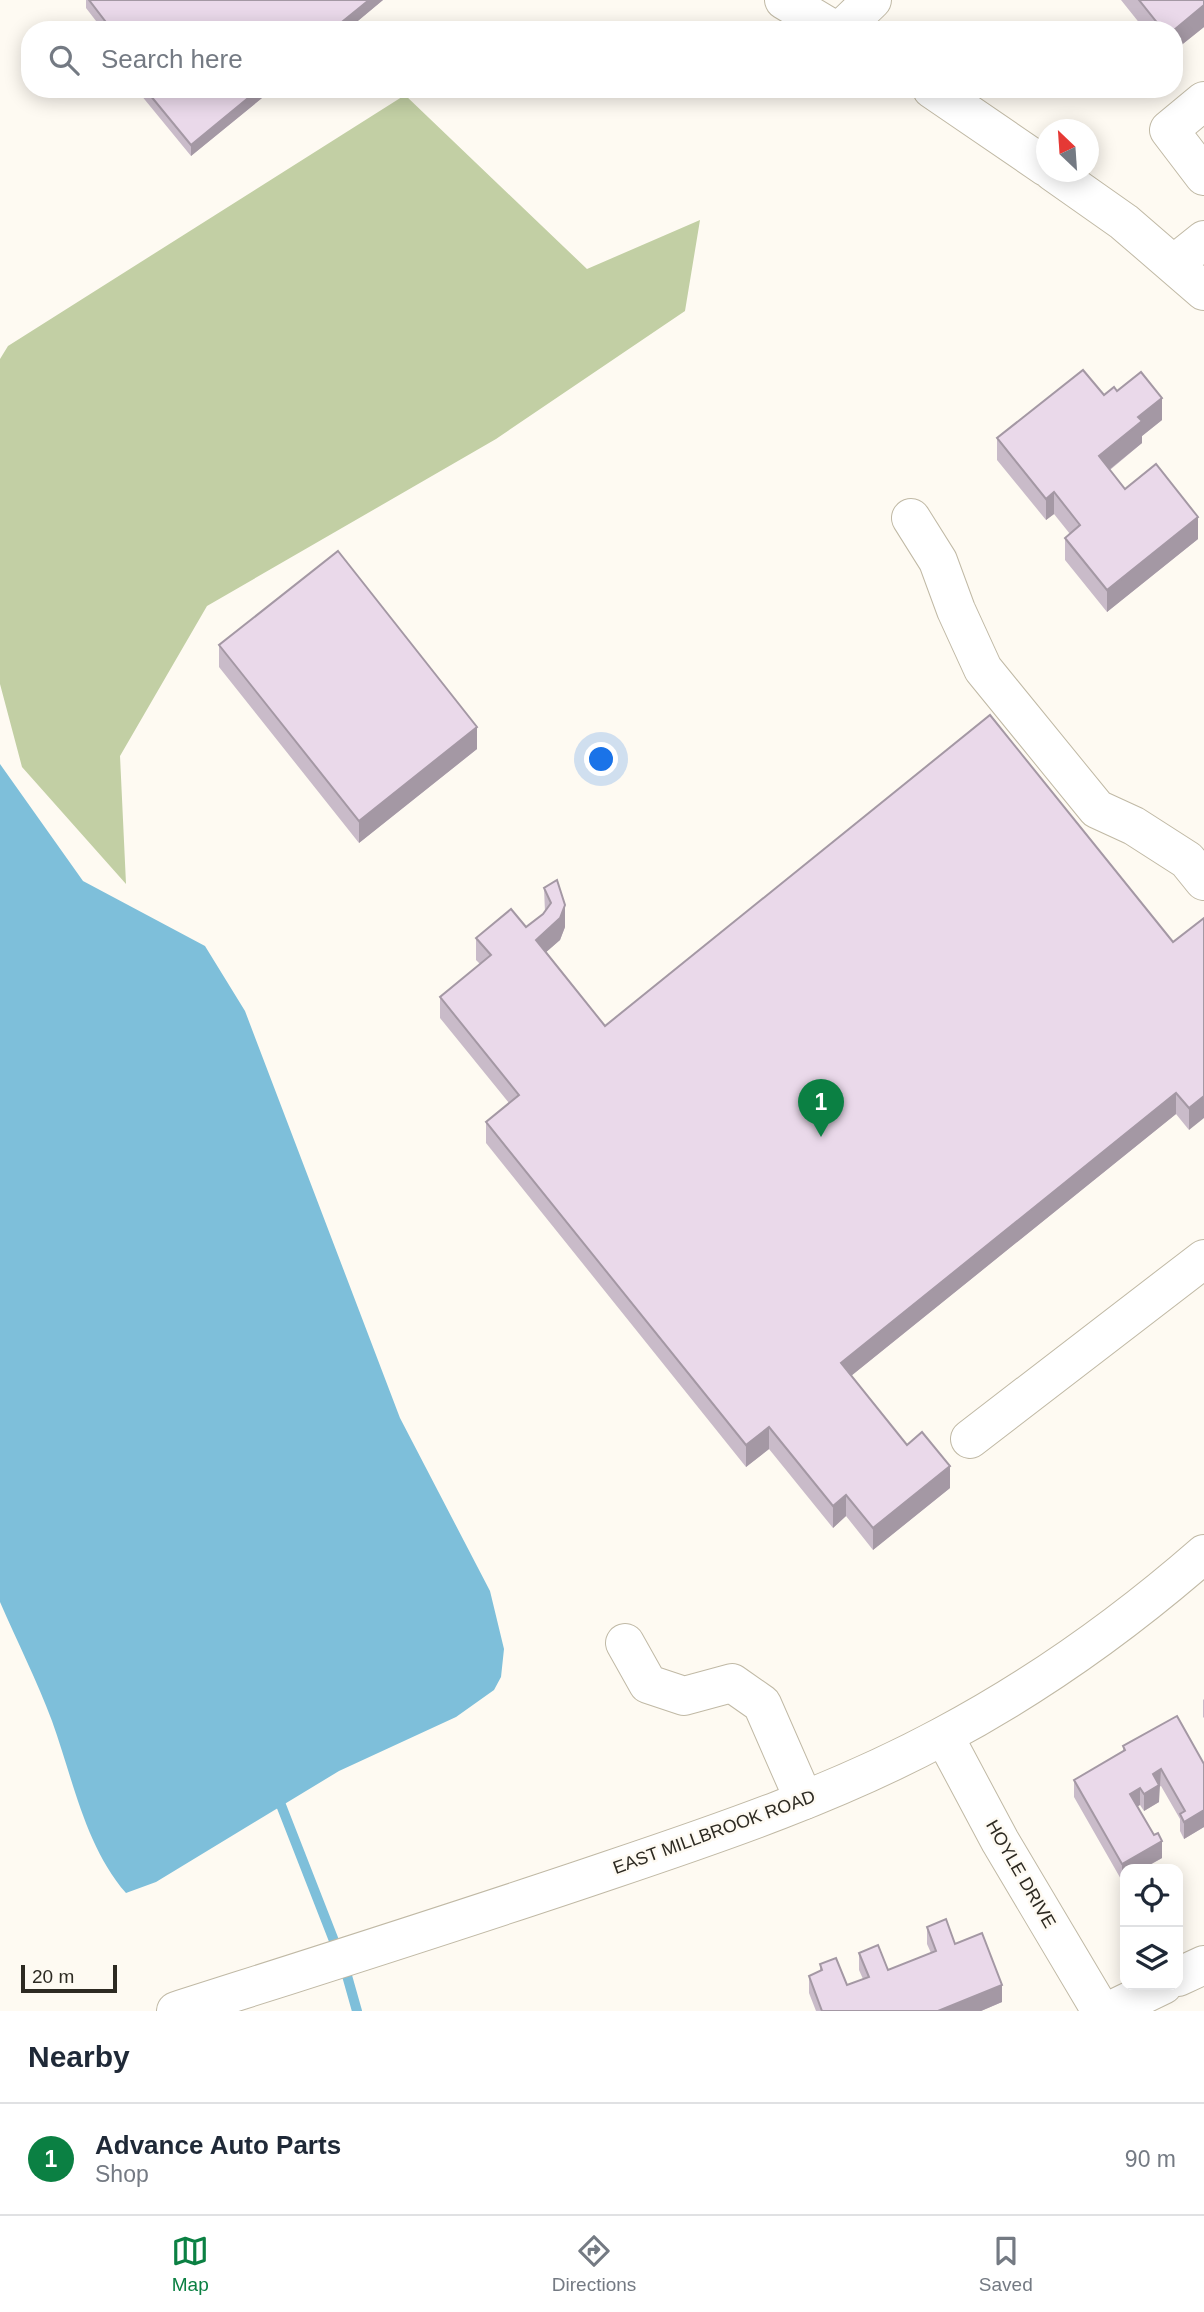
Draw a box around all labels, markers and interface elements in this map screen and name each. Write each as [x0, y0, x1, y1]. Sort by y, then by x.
search box [21, 21, 1183, 98]
icon: search [45, 41, 83, 79]
text: Search here [101, 44, 243, 74]
north arrow [1036, 119, 1099, 182]
your location [584, 742, 618, 776]
pin: 1 [798, 1079, 844, 1137]
street label: EAST MILLBROOK ROAD [610, 1786, 818, 1878]
street label: HOYLE DRIVE [982, 1817, 1060, 1931]
map controls [1120, 1864, 1183, 1990]
button: locate [1120, 1864, 1183, 1927]
button: layers [1120, 1927, 1183, 1990]
scale bar [21, 1962, 117, 1994]
text: 20 m [32, 1966, 74, 1987]
text: Nearby [28, 2040, 130, 2073]
text: Advance Auto Parts [95, 2130, 341, 2160]
text: 1 [45, 2146, 57, 2172]
text: 90 m [1125, 2146, 1176, 2172]
text: Shop [95, 2161, 149, 2187]
tab: Map [171, 2232, 209, 2296]
tab: Directions [552, 2232, 636, 2296]
tab: Saved [979, 2232, 1033, 2296]

